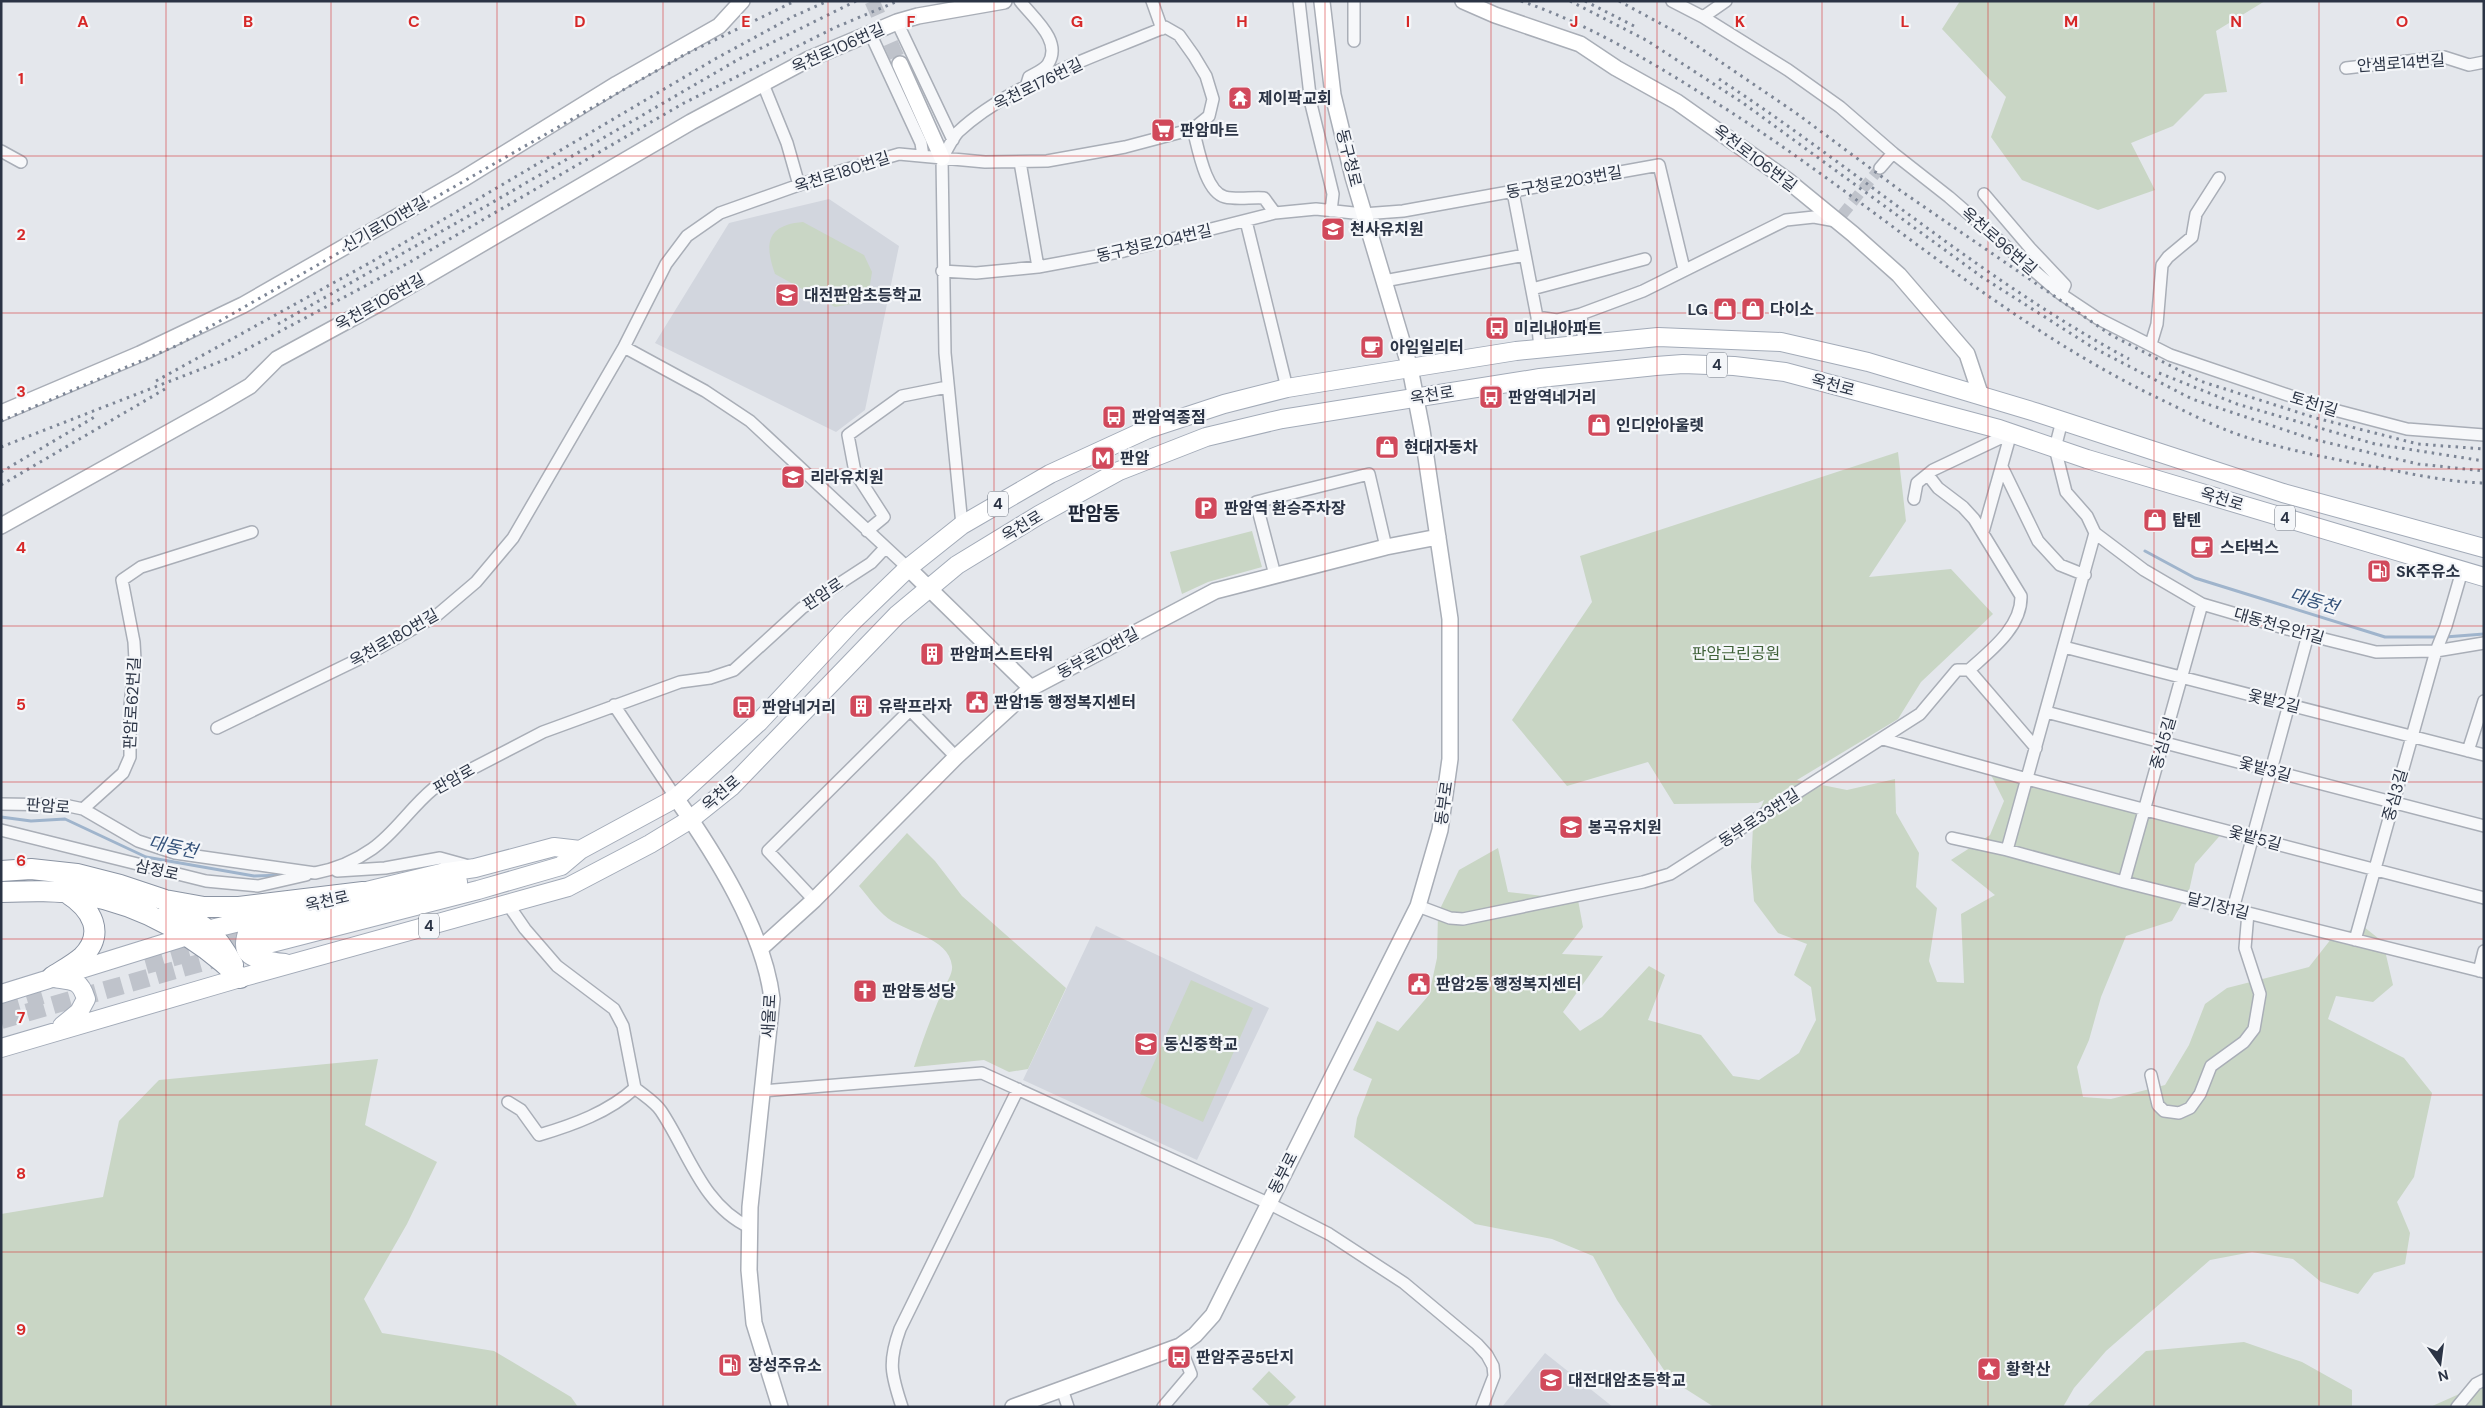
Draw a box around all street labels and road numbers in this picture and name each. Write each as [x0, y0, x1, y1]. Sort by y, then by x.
street label: 옥천로106번길 [788, 18, 888, 78]
street label: 안샘로14번길 [2356, 49, 2446, 77]
street label: 옥천로176번길 [990, 53, 1086, 115]
street label: 옥천로106번길 [1709, 120, 1801, 196]
street label: 동구청로 [1332, 127, 1366, 189]
street label: 옥천로180번길 [792, 147, 892, 197]
street label: 동구청로203번길 [1504, 161, 1624, 203]
street label: 신기로101번길 [339, 191, 431, 257]
street label: 옥천로96번길 [1957, 202, 2041, 280]
street label: 동구청로204번길 [1094, 219, 1214, 267]
street label: 옥천로106번길 [331, 269, 429, 335]
road number: 4 [1707, 352, 1727, 378]
street label: 옥천로 [1809, 369, 1857, 401]
street label: 옥천로 [1409, 381, 1456, 409]
street label: 토천1길 [2287, 387, 2341, 421]
street label: 옥천로 [2198, 483, 2246, 516]
road number: 4 [988, 492, 1008, 516]
street label: 옥천로 [998, 505, 1047, 546]
road number: 4 [2275, 506, 2295, 530]
street label: 판암로 [799, 573, 847, 615]
street label: 대동천우안1길 [2231, 603, 2327, 649]
street label: 옥천로180번길 [346, 604, 442, 672]
street label: 동부로10번길 [1054, 623, 1142, 683]
street label: 판암로62번길 [119, 656, 145, 750]
street label: 옻밭2길 [2246, 684, 2302, 718]
street label: 중심5길 [2145, 714, 2181, 772]
street label: 옻밭3길 [2236, 752, 2294, 786]
street label: 판암로 [430, 759, 479, 799]
street label: 중심3길 [2378, 766, 2412, 824]
street label: 옥천로 [697, 770, 745, 815]
street label: 동부로 [1431, 779, 1458, 826]
street label: 동부로33번길 [1714, 784, 1804, 852]
street label: 판암로 [25, 794, 71, 818]
street label: 옻밭5길 [2226, 821, 2284, 855]
street label: 삼정로 [133, 855, 181, 885]
street label: 옥천로 [303, 886, 351, 916]
street label: 달기장1길 [2184, 888, 2252, 924]
road number: 4 [419, 914, 439, 938]
street label: 새울로 [757, 993, 781, 1039]
street label: 동부로 [1264, 1148, 1303, 1197]

